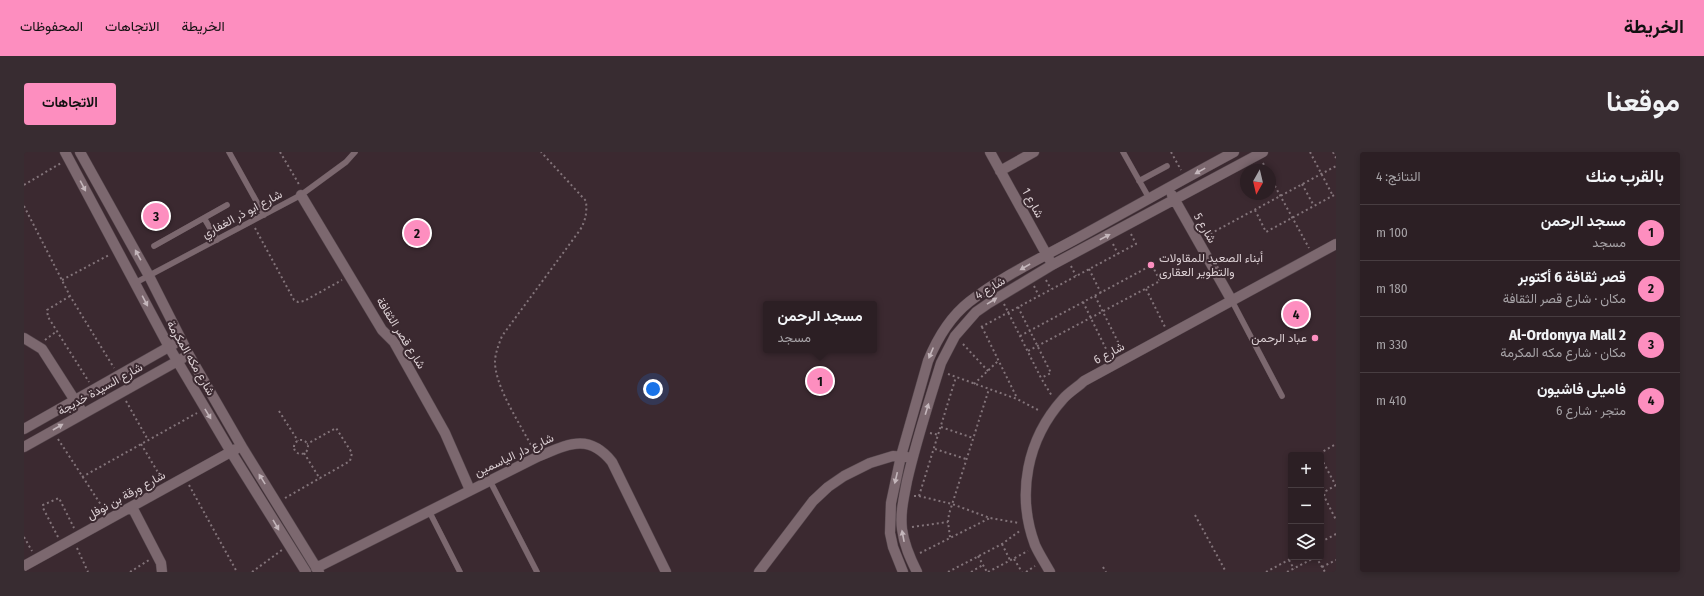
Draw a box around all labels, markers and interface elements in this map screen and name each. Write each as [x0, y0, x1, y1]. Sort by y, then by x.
text: الخريطة [1624, 15, 1684, 38]
text: المحفوظات [20, 18, 83, 35]
text: الاتجاهات [105, 18, 159, 35]
text: الخريطة [181, 18, 225, 35]
button: الاتجاهات [24, 83, 116, 125]
text: موقعنا [1606, 85, 1680, 118]
north arrow [1240, 164, 1276, 200]
text: بالقرب منك [1586, 166, 1664, 187]
one-way arrow [1194, 167, 1205, 174]
text: النتائج: 4 [1376, 169, 1421, 184]
one-way arrow [80, 181, 86, 192]
street label: شارع 1 [1017, 186, 1047, 221]
street label: شارع ابو ذر الغفاري [199, 187, 286, 244]
pin: 3 [143, 201, 169, 231]
street label: شارع 5 [1189, 210, 1219, 247]
text: مسجد الرحمن [1541, 212, 1626, 230]
pin: 2 [404, 218, 430, 248]
text: 100 m [1376, 225, 1408, 240]
text: 1 [1648, 225, 1654, 240]
one-way arrow [1099, 234, 1111, 240]
text: مسجد [1592, 235, 1626, 250]
one-way arrow [134, 250, 141, 261]
place label: أبناء الصعيد للمقاولات والتطوير العقارى [1159, 251, 1263, 280]
marker: أبناء الصعيد للمقاولات والتطوير العقارى [1146, 260, 1156, 270]
one-way arrow [1019, 264, 1031, 271]
text: قصر ثقافة 6 أكتوبر [1518, 268, 1626, 286]
street label: شارع 4 [972, 273, 1009, 304]
text: 180 m [1376, 281, 1407, 296]
text: 2 [1648, 281, 1654, 296]
text: مكان · شارع قصر الثقافة [1503, 291, 1626, 306]
one-way arrow [141, 295, 148, 307]
street label: شارع قصر الثقافة [372, 295, 429, 372]
one-way arrow [987, 297, 997, 305]
pin: 4 [1283, 299, 1309, 329]
popup [763, 301, 877, 353]
text: مسجد الرحمن [777, 307, 863, 325]
street label: شارع مكه المكرمة [162, 318, 218, 399]
text: Al-Ordonyya Mall 2 [1509, 326, 1626, 344]
text: مسجد [777, 330, 811, 345]
place label: عباد الرحمن [1251, 331, 1307, 346]
marker: عباد الرحمن [1310, 333, 1320, 343]
text: 330 m [1376, 337, 1408, 352]
text: 3 [1648, 337, 1654, 352]
street label: شارع 6 [1091, 339, 1128, 369]
text: مكان · شارع مكه المكرمة [1500, 345, 1626, 360]
one-way arrow [928, 348, 934, 359]
street label: شارع السيدة خديجة [55, 360, 146, 420]
pin: 1 [807, 366, 833, 396]
your location [643, 379, 663, 399]
text: فاميلى فاشيون [1537, 380, 1626, 398]
text: 410 m [1376, 393, 1407, 408]
text: 4 [1648, 393, 1654, 408]
one-way arrow [924, 403, 930, 415]
text: متجر · شارع 6 [1556, 403, 1626, 418]
one-way arrow [205, 408, 212, 420]
one-way arrow [52, 424, 64, 431]
street label: شارع دار الياسمين [472, 431, 557, 481]
map controls [1288, 452, 1324, 560]
button: + [1288, 452, 1324, 488]
street label: شارع ورقة بن نوفل [84, 468, 169, 524]
one-way arrow [892, 472, 898, 485]
one-way arrow [258, 473, 265, 485]
button: − [1288, 488, 1324, 524]
one-way arrow [272, 519, 279, 531]
button: layers [1288, 524, 1324, 560]
one-way arrow [900, 530, 906, 542]

